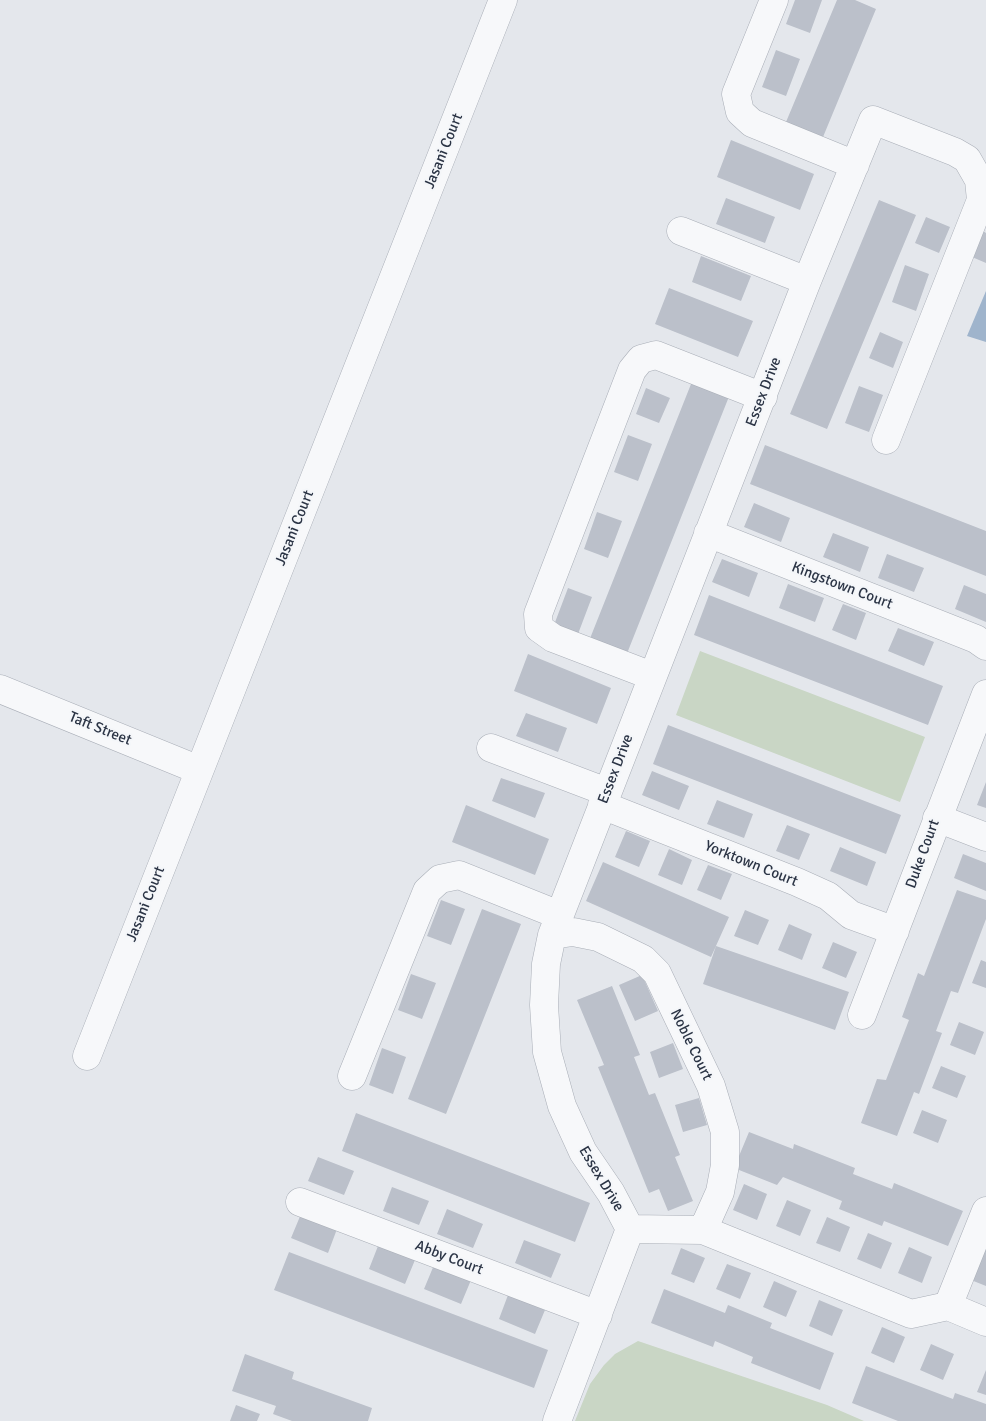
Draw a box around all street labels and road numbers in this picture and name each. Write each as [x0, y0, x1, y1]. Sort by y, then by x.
street label: Jasani Court [421, 111, 467, 191]
street label: Essex Drive [743, 355, 785, 429]
street label: Jasani Court [272, 488, 318, 568]
street label: Kingstown Court [789, 558, 895, 614]
street label: Taft Street [66, 708, 134, 750]
street label: Essex Drive [595, 732, 637, 806]
street label: Duke Court [902, 817, 944, 891]
street label: Yorktown Court [702, 837, 800, 891]
street label: Jasani Court [123, 864, 169, 944]
street label: Noble Court [666, 1006, 716, 1084]
street label: Essex Drive [575, 1143, 627, 1215]
street label: Abby Court [412, 1237, 486, 1279]

